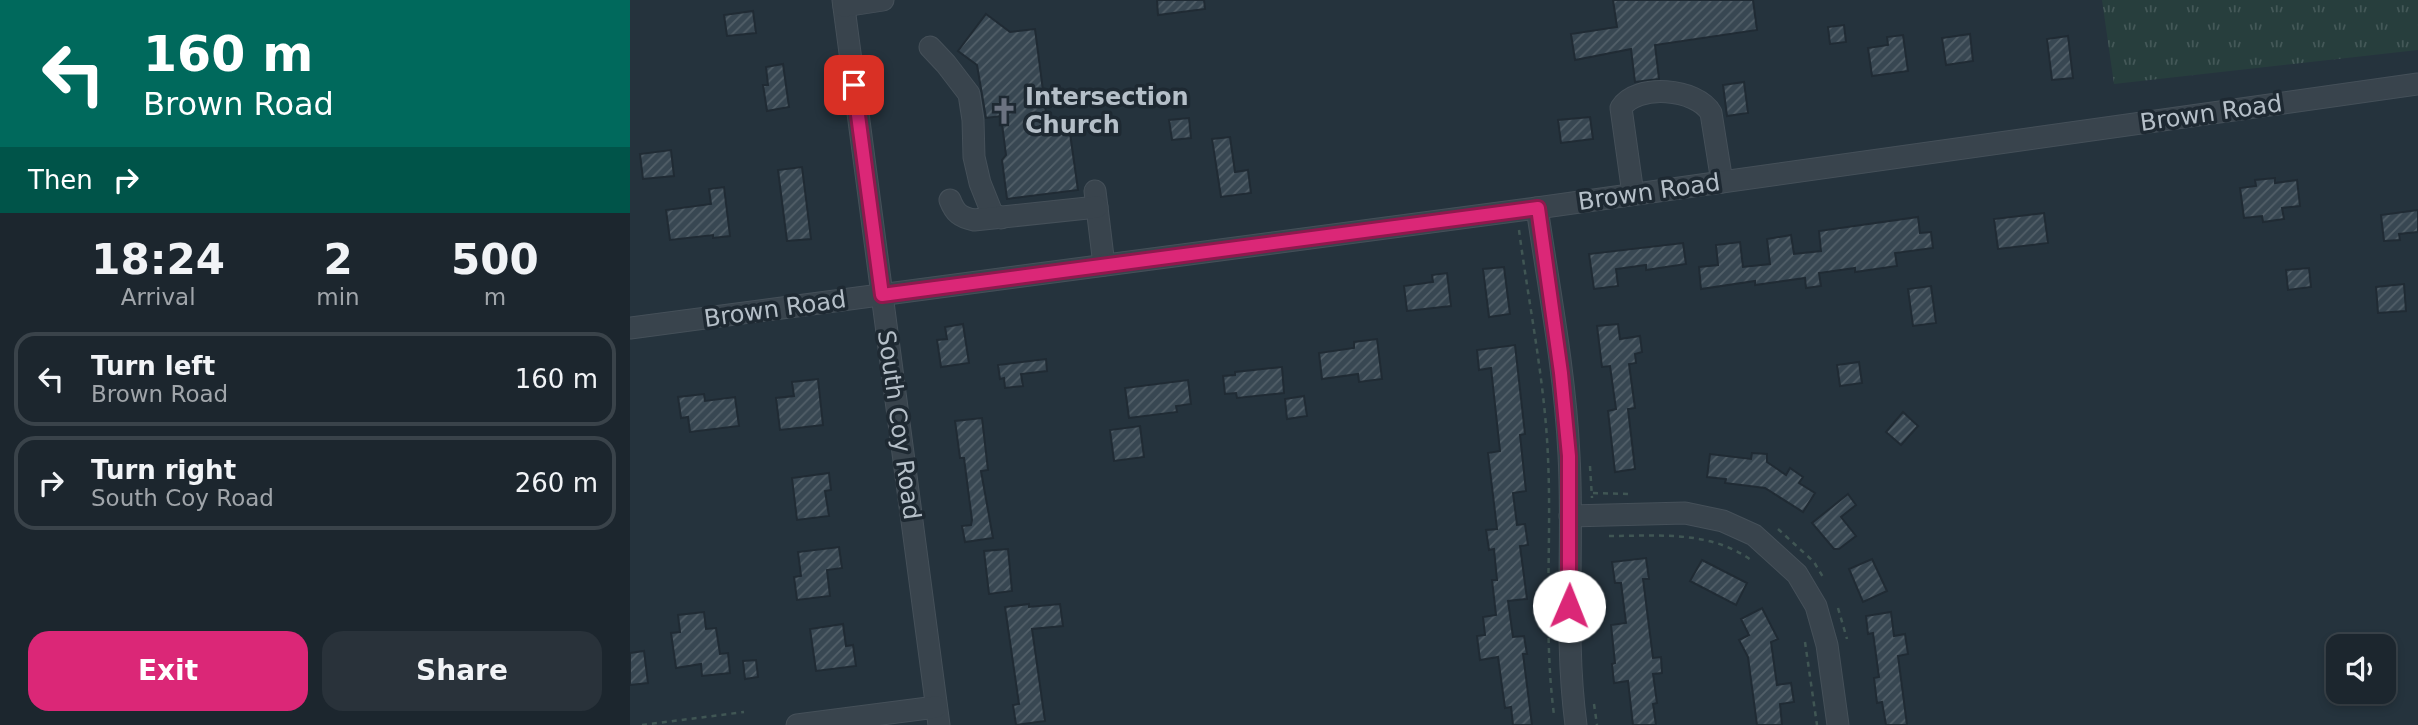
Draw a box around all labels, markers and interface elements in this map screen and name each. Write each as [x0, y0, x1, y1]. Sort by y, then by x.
text: 160 m [143, 26, 313, 83]
icon: left [28, 28, 119, 119]
pin [824, 55, 884, 115]
icon: arrive [835, 66, 873, 104]
place label: Intersection Church [1025, 83, 1189, 139]
text: Brown Road [143, 85, 334, 123]
street label: Brown Road [2138, 89, 2284, 137]
church icon: Intersection Church [989, 96, 1019, 126]
icon: right [107, 161, 145, 199]
text: Then [28, 165, 93, 195]
street label: Brown Road [1576, 168, 1722, 216]
text: 18:24 [91, 235, 225, 284]
text: 2 [323, 235, 353, 284]
text: 500 [451, 235, 539, 284]
text: Arrival [121, 284, 196, 310]
text: min [316, 284, 360, 310]
text: m [484, 284, 506, 310]
street label: Brown Road [702, 285, 848, 333]
street label: South Coy Road [872, 329, 926, 521]
text: Turn left [91, 351, 215, 381]
icon: left [32, 360, 70, 398]
text: 160 m [515, 364, 598, 394]
text: Brown Road [91, 381, 228, 407]
text: Turn right [91, 455, 236, 485]
icon: right [32, 464, 70, 502]
text: 260 m [515, 468, 598, 498]
text: South Coy Road [91, 485, 274, 511]
position arrow [1532, 569, 1606, 643]
button: Exit [28, 631, 308, 711]
button: Share [322, 631, 602, 711]
map controls [2326, 634, 2396, 704]
button: sound [2326, 634, 2396, 704]

